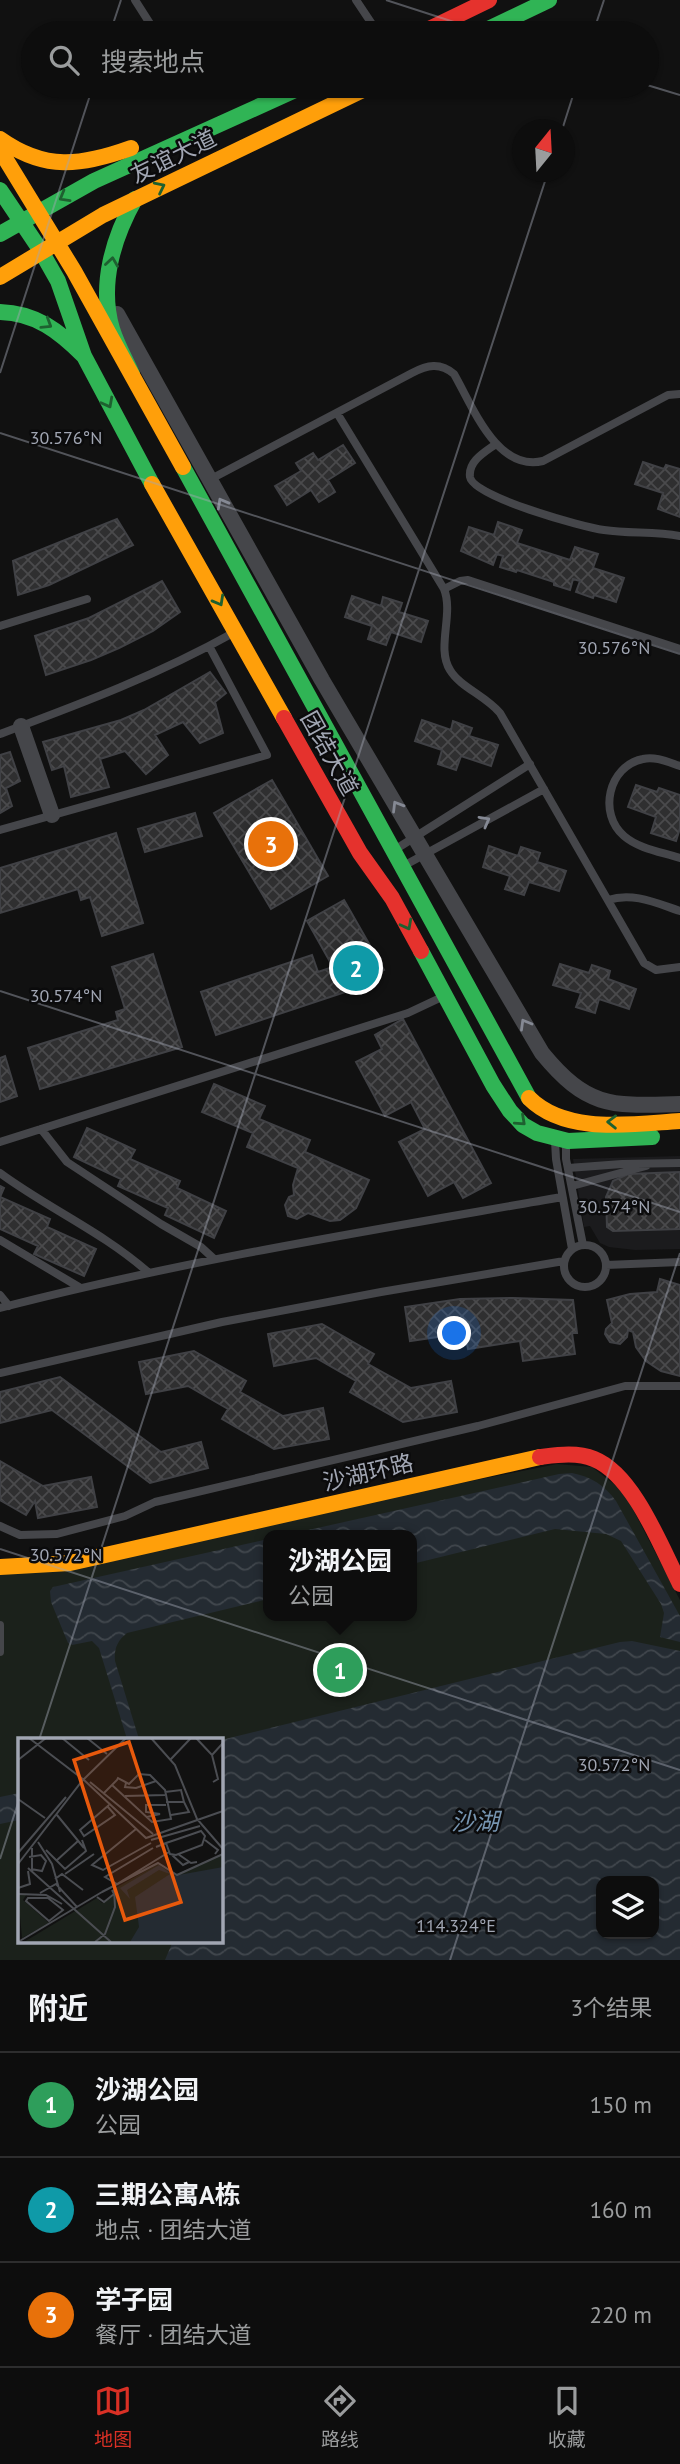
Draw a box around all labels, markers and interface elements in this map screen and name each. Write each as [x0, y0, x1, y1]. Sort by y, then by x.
search box [21, 21, 659, 98]
icon: search [45, 41, 83, 79]
text: 搜索地点 [101, 45, 205, 78]
north arrow [512, 119, 575, 182]
street label: 友谊大道 [125, 123, 221, 189]
one-way arrow [153, 182, 165, 196]
one-way arrow [59, 189, 72, 202]
one-way arrow [104, 256, 119, 268]
one-way arrow [39, 316, 52, 329]
one-way arrow [100, 395, 114, 408]
text: 30.576°N [30, 426, 102, 449]
one-way arrow [217, 498, 230, 511]
one-way arrow [211, 594, 224, 607]
text: 30.576°N [578, 636, 650, 659]
street label: 团结大道 [295, 706, 365, 800]
one-way arrow [392, 801, 405, 814]
one-way arrow [478, 816, 491, 829]
pin: 3 [248, 818, 294, 870]
one-way arrow [399, 918, 412, 930]
pin: 2 [333, 942, 379, 994]
text: 30.574°N [30, 984, 102, 1007]
one-way arrow [520, 1018, 533, 1031]
one-way arrow [513, 1113, 526, 1125]
one-way arrow [606, 1114, 617, 1130]
text: 30.574°N [578, 1195, 650, 1218]
your location [437, 1316, 471, 1350]
street label: 沙湖环路 [320, 1448, 416, 1496]
popup [263, 1530, 417, 1621]
text: 30.572°N [30, 1543, 102, 1566]
text: 沙湖公园 [288, 1544, 392, 1577]
text: 公园 [288, 1581, 334, 1610]
pin: 1 [317, 1644, 363, 1696]
inset map [18, 1738, 222, 1942]
text: 30.572°N [578, 1753, 650, 1776]
water label: 沙湖 [451, 1806, 503, 1837]
map controls [596, 1876, 659, 1939]
button: layers [596, 1876, 659, 1939]
text: 114.324°E [416, 1914, 496, 1937]
text: 附近 [28, 1988, 88, 2027]
text: 3个结果 [570, 1993, 652, 2022]
text: 沙湖公园 [95, 2073, 199, 2106]
text: 1 [44, 2090, 58, 2119]
text: 150 m [590, 2090, 652, 2119]
text: 公园 [95, 2110, 141, 2139]
text: 三期公寓A栋 [95, 2178, 241, 2211]
text: 2 [44, 2195, 58, 2224]
text: 160 m [590, 2195, 652, 2224]
text: 地点 · 团结大道 [95, 2215, 251, 2244]
text: 学子园 [95, 2283, 173, 2316]
text: 3 [44, 2300, 58, 2329]
text: 220 m [590, 2300, 652, 2329]
text: 餐厅 · 团结大道 [95, 2320, 251, 2349]
tab: 地图 [94, 2382, 132, 2451]
tab: 路线 [321, 2382, 359, 2451]
tab: 收藏 [548, 2382, 586, 2451]

